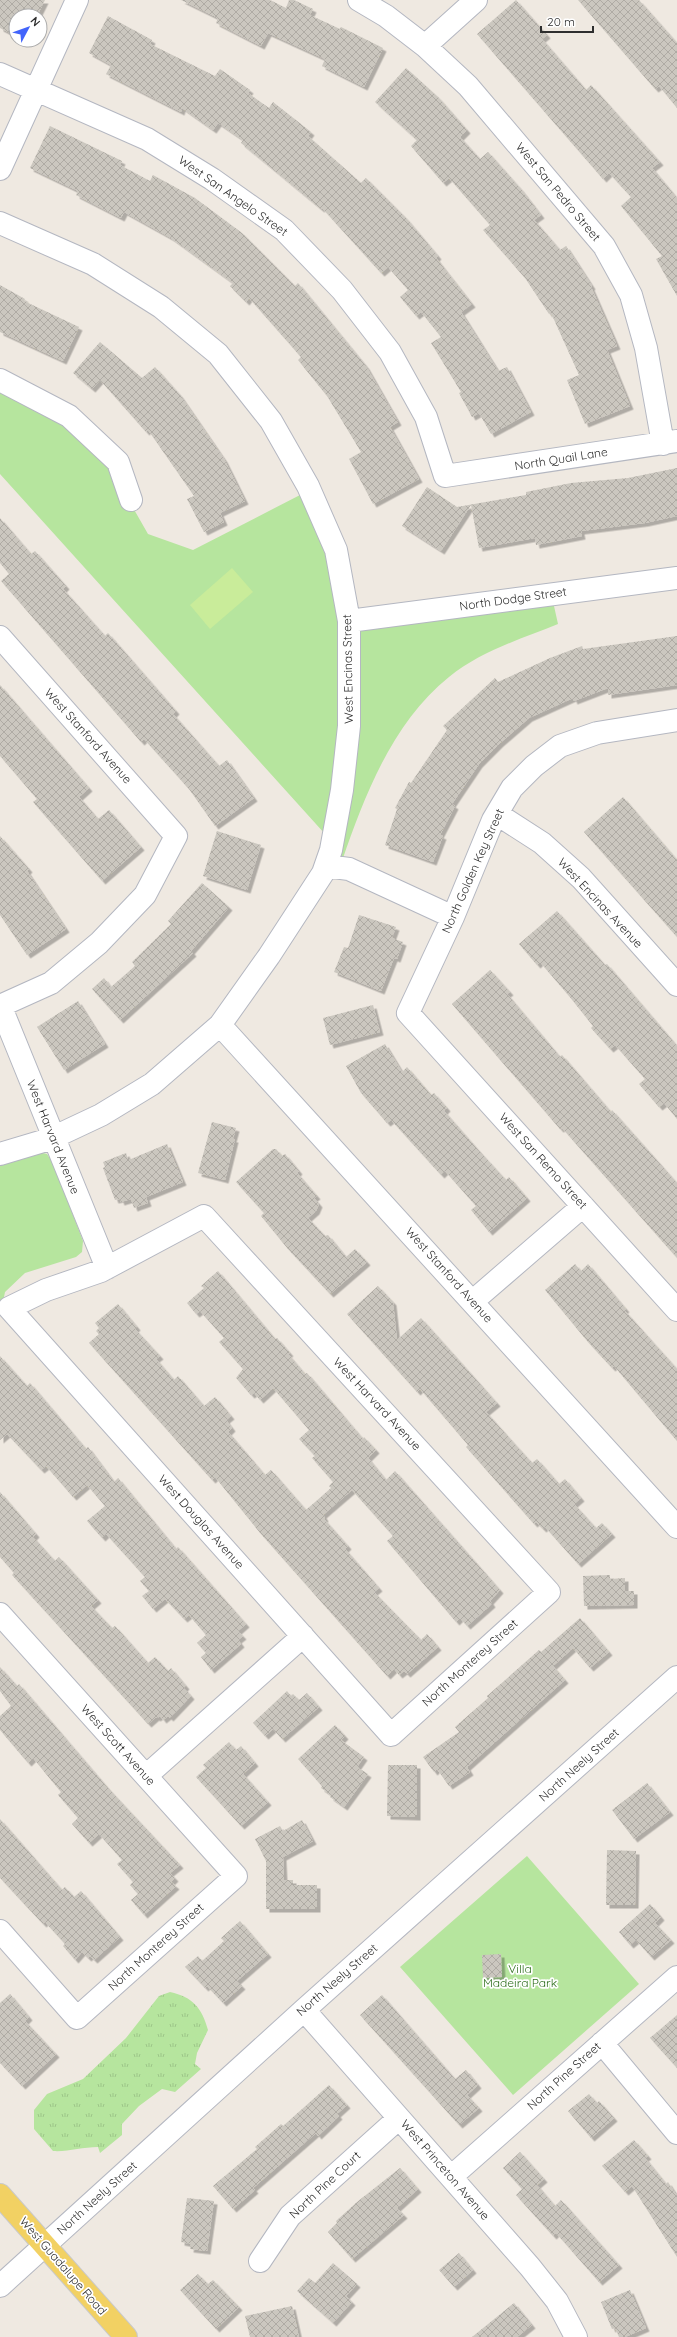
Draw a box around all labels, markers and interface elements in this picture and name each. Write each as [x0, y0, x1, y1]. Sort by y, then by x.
north arrow [8, 8, 48, 48]
scale bar [541, 8, 593, 34]
text: N [28, 14, 43, 29]
text: 20 m [547, 14, 575, 29]
street label: West San Pedro Street [513, 139, 604, 244]
street label: West San Angelo Street [176, 152, 291, 239]
street label: North Quail Lane [513, 444, 609, 473]
street label: North Dodge Street [458, 584, 568, 613]
street label: West Encinas Street [339, 614, 356, 724]
street label: West Stanford Avenue [42, 685, 135, 787]
street label: North Golden Key Street [438, 806, 507, 935]
street label: West Encinas Avenue [555, 854, 646, 951]
street label: West Harvard Avenue [24, 1078, 83, 1196]
street label: West San Remo Street [496, 1109, 591, 1212]
street label: West Stanford Avenue [403, 1224, 496, 1326]
street label: West Harvard Avenue [330, 1354, 425, 1453]
street label: West Douglas Avenue [155, 1472, 248, 1572]
street label: North Monterey Street [419, 1616, 521, 1710]
street label: West Scott Avenue [78, 1701, 159, 1788]
street label: North Neely Street [536, 1725, 622, 1805]
street label: North Monterey Street [105, 1900, 207, 1994]
street label: North Neely Street [293, 1940, 380, 2019]
park label: Villa Madeira Park [483, 1961, 557, 1990]
street label: North Pine Street [524, 2039, 604, 2113]
street label: West Princeton Avenue [398, 2116, 493, 2223]
street label: North Pine Court [286, 2148, 363, 2222]
street label: North Neely Street [54, 2158, 140, 2238]
street label: West Guadalupe Road [17, 2214, 110, 2318]

